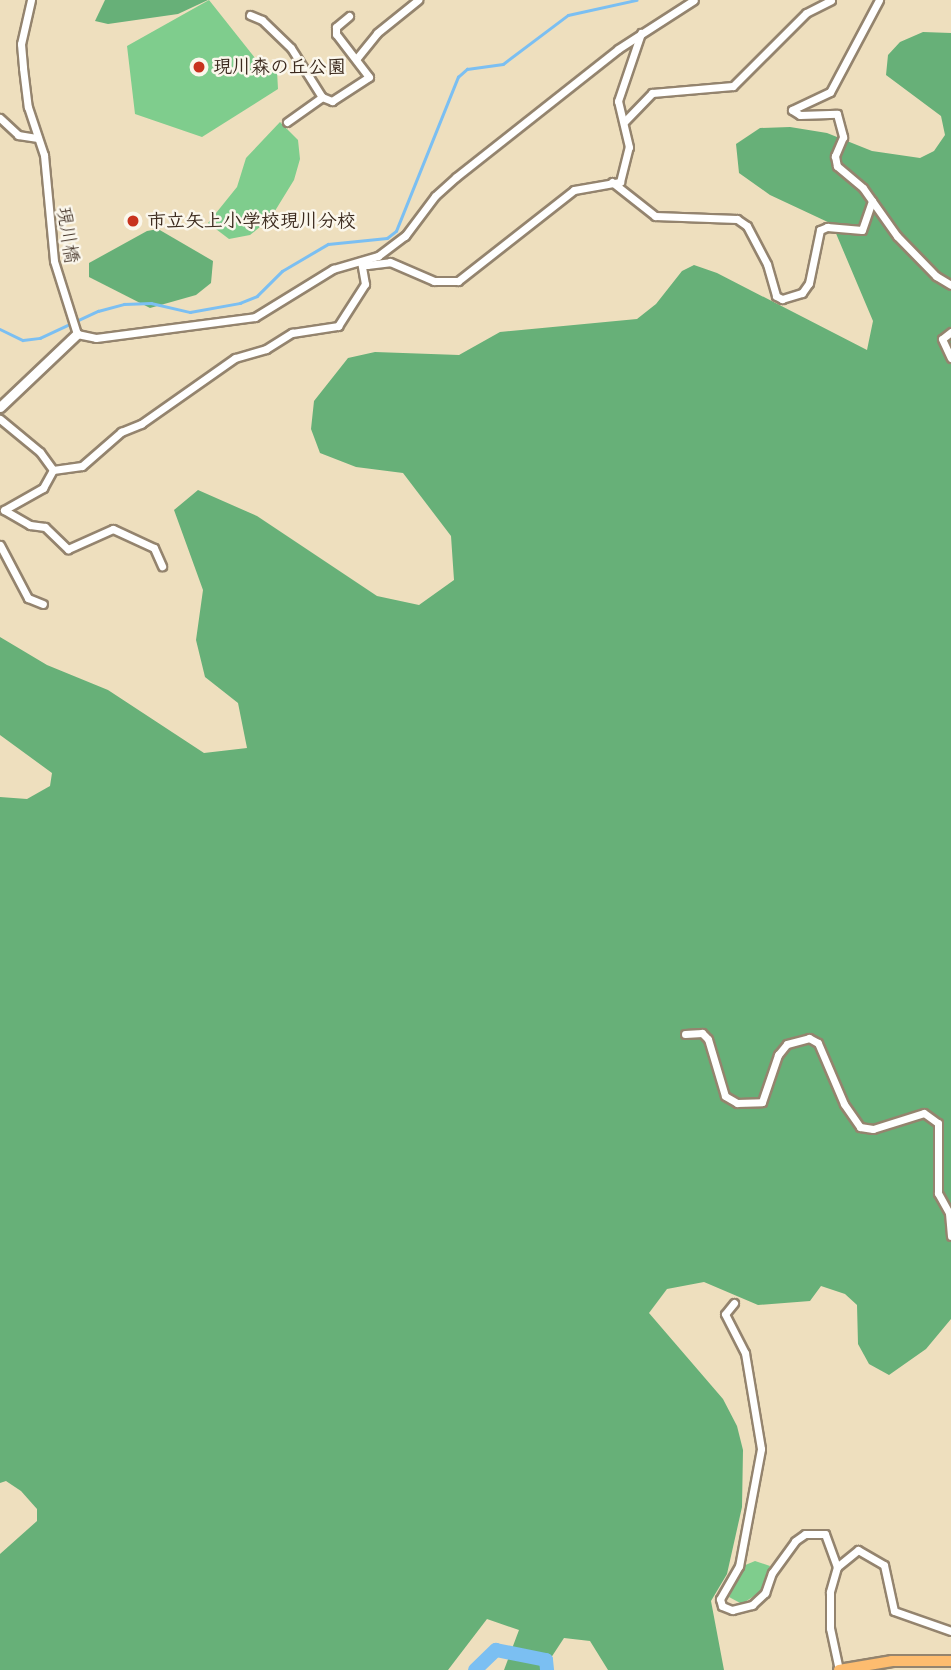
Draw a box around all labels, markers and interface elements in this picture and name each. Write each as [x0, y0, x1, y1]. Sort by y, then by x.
place label: 現川森の丘公園 [213, 56, 346, 78]
marker: 現川森の丘公園 [191, 59, 207, 75]
street label: 現川橋 [52, 205, 84, 265]
place label: 市立矢上小学校現川分校 [147, 210, 356, 232]
marker: 市立矢上小学校現川分校 [125, 213, 141, 229]

